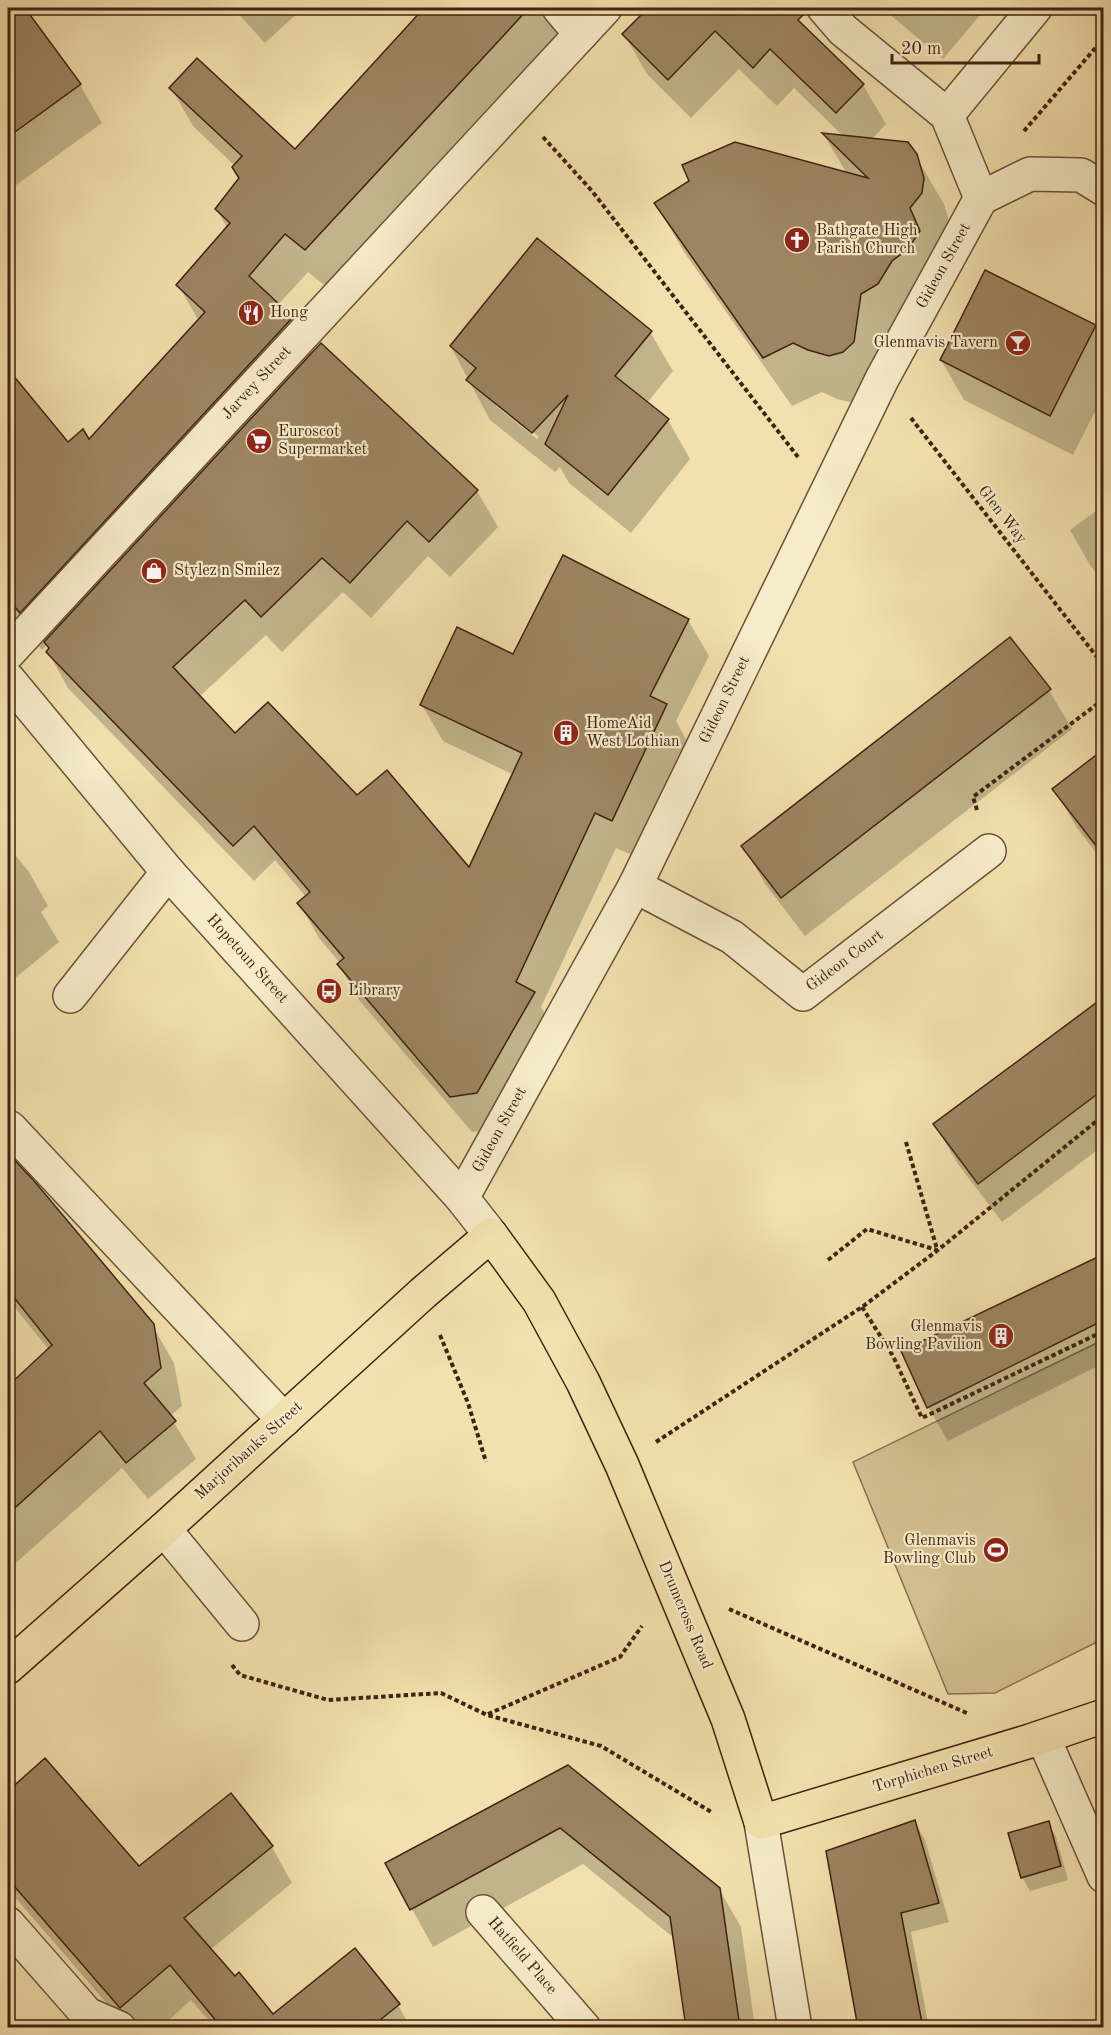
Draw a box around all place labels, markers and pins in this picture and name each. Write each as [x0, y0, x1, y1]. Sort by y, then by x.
place label: Bathgate High Parish Church [816, 223, 918, 257]
church icon: Bathgate High Parish Church [782, 225, 812, 255]
restaurant icon: Hong [236, 298, 266, 328]
place label: Hong [270, 305, 308, 321]
bar icon: Glenmavis Tavern [1003, 328, 1033, 358]
place label: Glenmavis Tavern [874, 335, 998, 351]
place label: Euroscot Supermarket [278, 424, 368, 458]
supermarket icon: Euroscot Supermarket [244, 426, 274, 456]
shop icon: Stylez n Smilez [139, 556, 169, 586]
place label: Stylez n Smilez [174, 563, 280, 579]
place label: HomeAid West Lothian [586, 716, 680, 750]
building icon: HomeAid West Lothian [551, 718, 581, 748]
bus stop icon: Library [314, 976, 344, 1006]
place label: Library [348, 983, 401, 999]
place label: Glenmavis Bowling Pavilion [865, 1319, 982, 1353]
building icon: Glenmavis Bowling Pavilion [986, 1321, 1016, 1351]
place label: Glenmavis Bowling Club [883, 1533, 976, 1567]
sports icon: Glenmavis Bowling Club [981, 1535, 1011, 1565]

